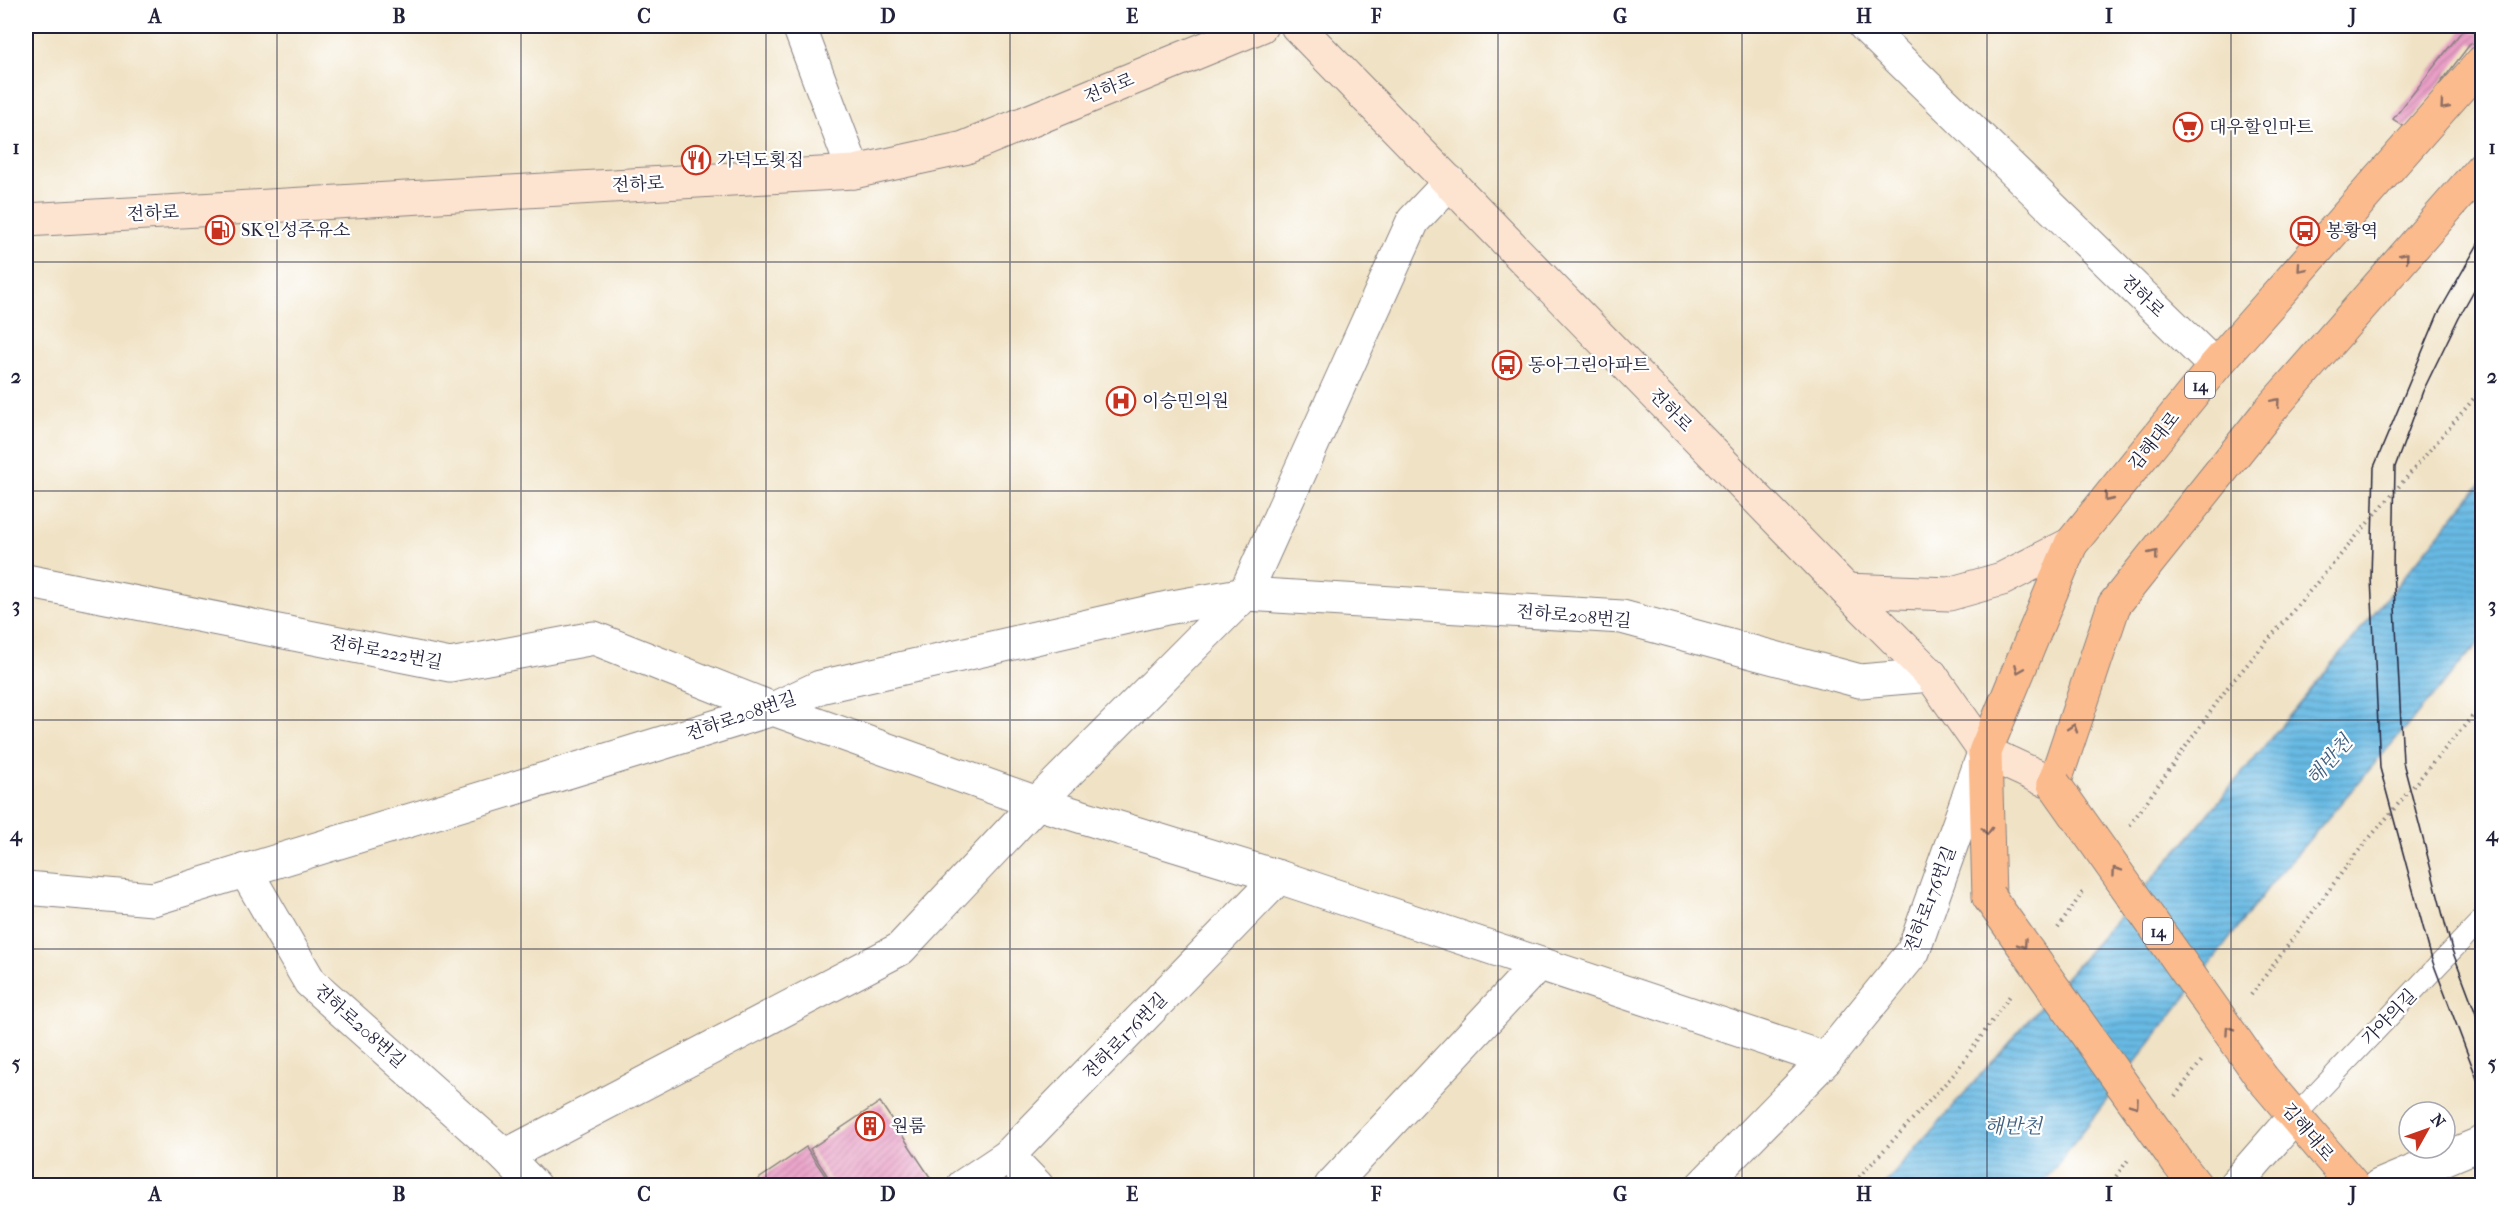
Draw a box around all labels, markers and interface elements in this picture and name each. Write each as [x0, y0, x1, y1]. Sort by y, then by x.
text: A [147, 5, 163, 28]
text: B [392, 5, 406, 28]
text: C [637, 5, 651, 28]
text: D [880, 5, 896, 28]
text: E [1126, 5, 1138, 28]
text: F [1370, 5, 1382, 28]
text: G [1613, 5, 1627, 28]
text: H [1856, 5, 1872, 28]
text: I [2105, 5, 2113, 28]
text: J [2347, 5, 2357, 28]
street label: 전하로 [1081, 69, 1137, 108]
one-way arrow [2440, 99, 2451, 110]
supermarket icon: 대우할인마트 [2172, 111, 2204, 143]
place label: 대우할인마트 [2209, 117, 2314, 138]
text: 1 [12, 136, 20, 159]
text: 1 [2488, 136, 2496, 159]
restaurant icon: 가덕도횟집 [680, 144, 712, 176]
place label: 가덕도횟집 [717, 150, 804, 171]
street label: 전하로 [611, 173, 665, 196]
street label: 전하로 [126, 202, 180, 225]
fuel station icon: SK인성주유소 [204, 214, 236, 246]
bus stop icon: 봉황역 [2289, 215, 2321, 247]
place label: SK인성주유소 [241, 220, 350, 241]
place label: 봉황역 [2326, 221, 2378, 242]
one-way arrow [2398, 252, 2409, 262]
one-way arrow [2297, 261, 2308, 272]
street label: 전하로 [2117, 271, 2169, 322]
bus stop icon: 동아그린아파트 [1491, 349, 1523, 381]
place label: 동아그린아파트 [1528, 355, 1650, 376]
text: 2 [11, 365, 21, 388]
text: 2 [2487, 365, 2497, 388]
road number: 14 [2185, 372, 2215, 398]
street label: 전하로 [1645, 384, 1696, 436]
hospital icon: 이승민의원 [1105, 385, 1137, 417]
place label: 이승민의원 [1142, 391, 1229, 412]
one-way arrow [2269, 398, 2280, 409]
street label: 김해대로 [2124, 408, 2184, 475]
one-way arrow [2105, 491, 2116, 502]
one-way arrow [2147, 550, 2158, 561]
text: 3 [12, 594, 20, 617]
text: 3 [2488, 594, 2496, 617]
street label: 전하로208번길 [1516, 601, 1632, 632]
street label: 전하로222번길 [328, 631, 444, 674]
one-way arrow [2014, 663, 2026, 674]
street label: 전하로208번길 [683, 688, 799, 745]
one-way arrow [2065, 723, 2078, 734]
water label: 해반천 [2302, 730, 2358, 790]
text: 4 [9, 823, 23, 847]
text: 4 [2485, 823, 2499, 847]
one-way arrow [1981, 827, 1993, 836]
street label: 전하로176번길 [1901, 843, 1960, 955]
one-way arrow [2112, 867, 2123, 878]
road number: 14 [2143, 918, 2173, 944]
one-way arrow [2016, 938, 2027, 949]
street label: 전하로208번길 [310, 980, 409, 1073]
street label: 가야의길 [2358, 985, 2421, 1050]
street label: 전하로176번길 [1079, 989, 1172, 1084]
one-way arrow [2225, 1026, 2236, 1037]
text: 5 [12, 1052, 21, 1075]
text: 5 [2488, 1052, 2497, 1075]
one-way arrow [2128, 1097, 2139, 1108]
street label: 김해대로 [2277, 1099, 2338, 1166]
north arrow [2397, 1100, 2457, 1160]
building icon: 원룸 [854, 1110, 886, 1142]
text: N [2427, 1110, 2450, 1132]
water label: 해반천 [1984, 1115, 2044, 1138]
place label: 원룸 [891, 1116, 926, 1137]
text: A [147, 1183, 163, 1206]
text: B [392, 1183, 406, 1206]
text: C [637, 1183, 651, 1206]
text: D [880, 1183, 896, 1206]
text: E [1126, 1183, 1138, 1206]
text: F [1370, 1183, 1382, 1206]
text: G [1613, 1183, 1627, 1206]
text: H [1856, 1183, 1872, 1206]
text: I [2105, 1183, 2113, 1206]
text: J [2347, 1183, 2357, 1206]

